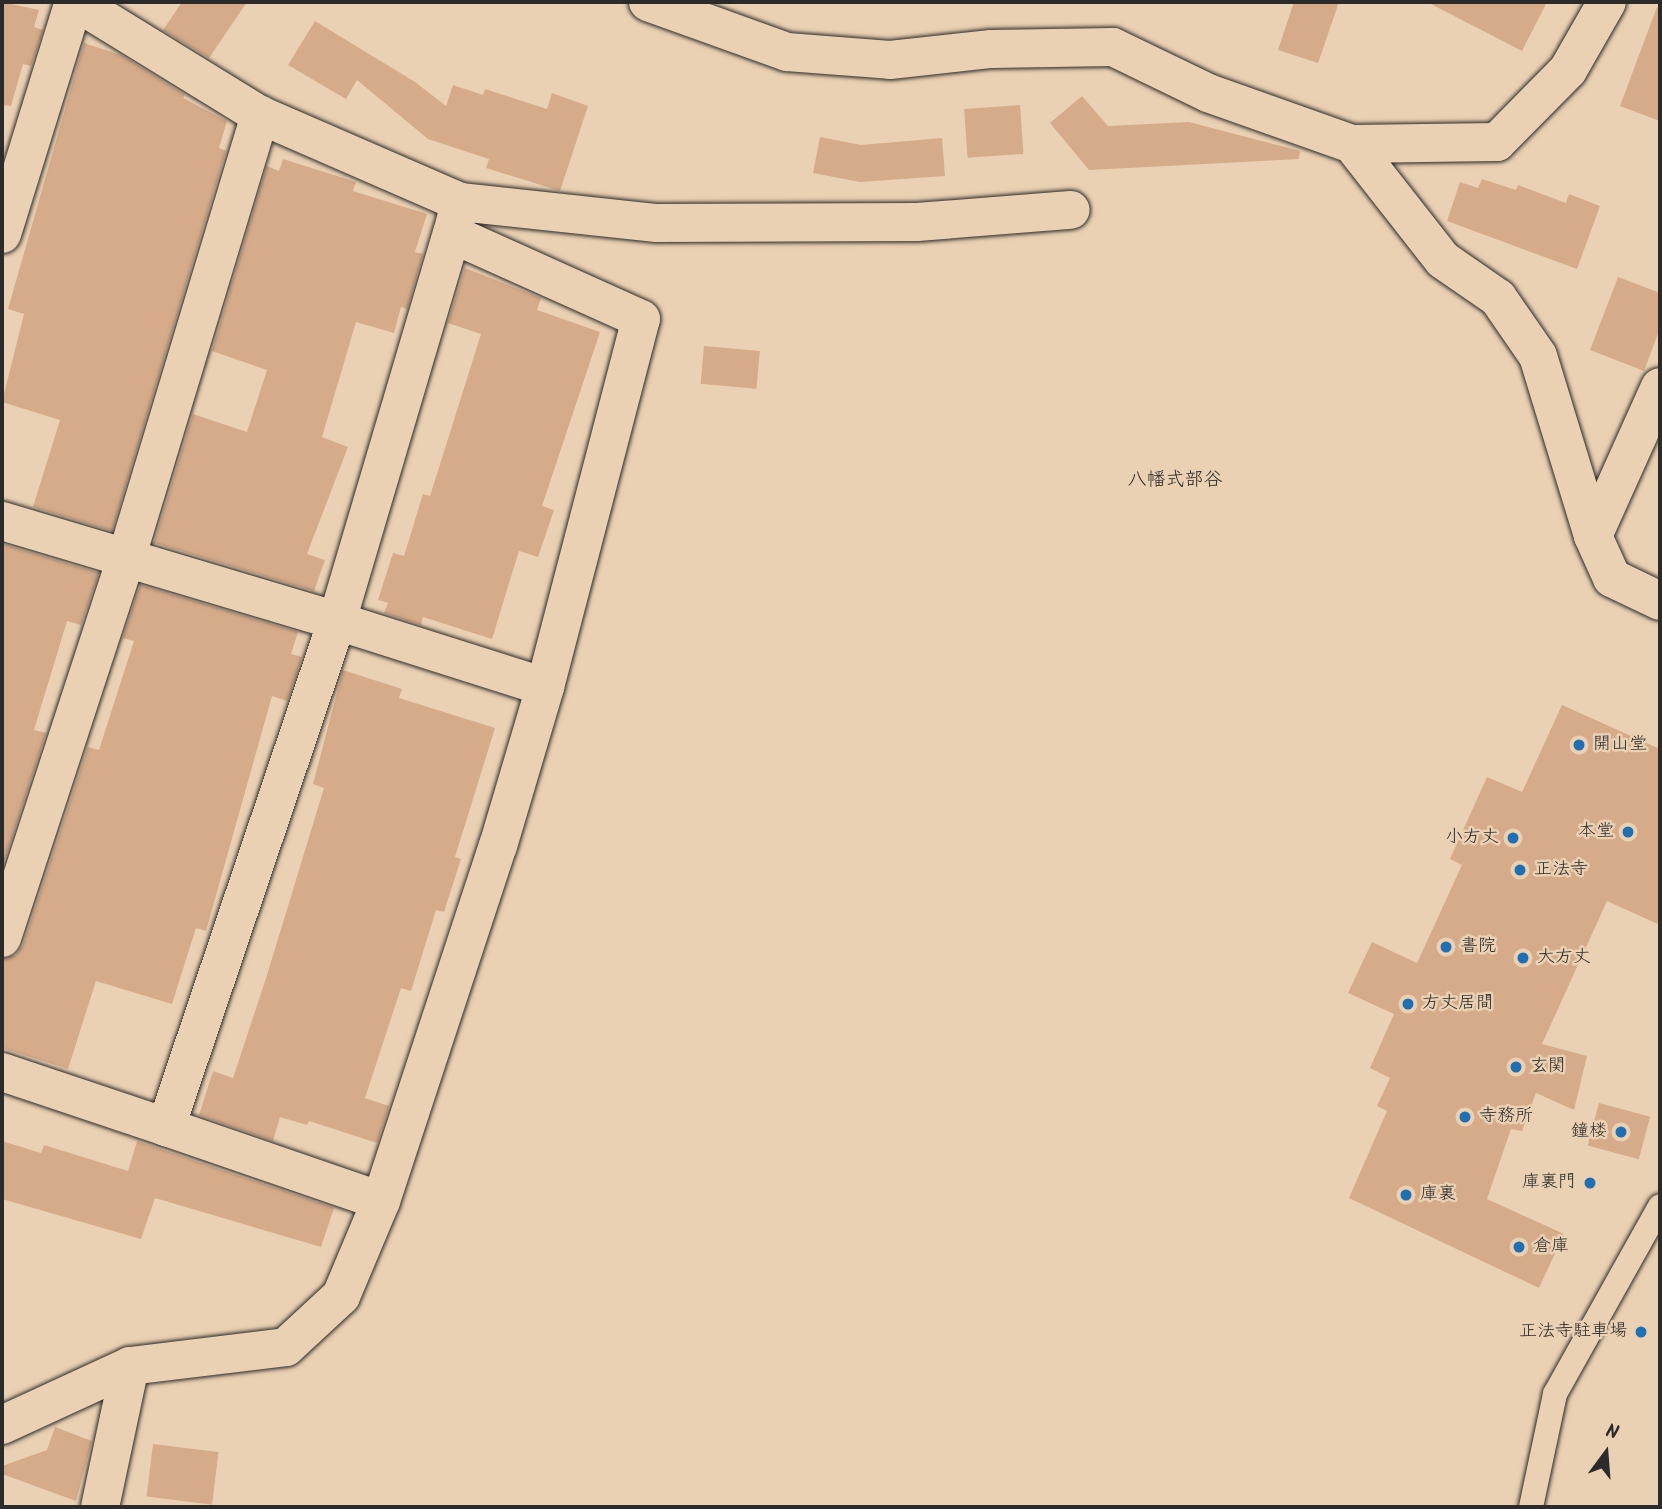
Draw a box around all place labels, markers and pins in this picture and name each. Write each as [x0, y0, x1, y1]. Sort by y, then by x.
place label: 開山堂 [1593, 734, 1647, 756]
marker: 開山堂 [1571, 737, 1587, 753]
place label: 本堂 [1578, 821, 1614, 843]
marker: 本堂 [1620, 824, 1636, 840]
place label: 小方丈 [1445, 827, 1499, 849]
marker: 小方丈 [1505, 830, 1521, 846]
place label: 正法寺 [1534, 859, 1588, 881]
marker: 正法寺 [1512, 862, 1528, 878]
place label: 書院 [1460, 936, 1496, 958]
marker: 書院 [1438, 939, 1454, 955]
place label: 大方丈 [1537, 947, 1591, 969]
marker: 大方丈 [1515, 950, 1531, 966]
place label: 方丈居間 [1422, 993, 1494, 1015]
marker: 方丈居間 [1400, 996, 1416, 1012]
place label: 玄関 [1530, 1056, 1566, 1078]
marker: 玄関 [1508, 1059, 1524, 1075]
place label: 寺務所 [1479, 1106, 1533, 1128]
marker: 寺務所 [1457, 1109, 1473, 1125]
place label: 鐘楼 [1571, 1121, 1607, 1143]
marker: 鐘楼 [1613, 1124, 1629, 1140]
place label: 庫裏門 [1522, 1172, 1576, 1194]
marker: 庫裏門 [1582, 1175, 1598, 1191]
place label: 庫裏 [1420, 1184, 1456, 1206]
marker: 庫裏 [1398, 1187, 1414, 1203]
place label: 倉庫 [1533, 1236, 1569, 1258]
marker: 倉庫 [1511, 1239, 1527, 1255]
place label: 正法寺駐車場 [1519, 1321, 1627, 1343]
marker: 正法寺駐車場 [1633, 1324, 1649, 1340]

